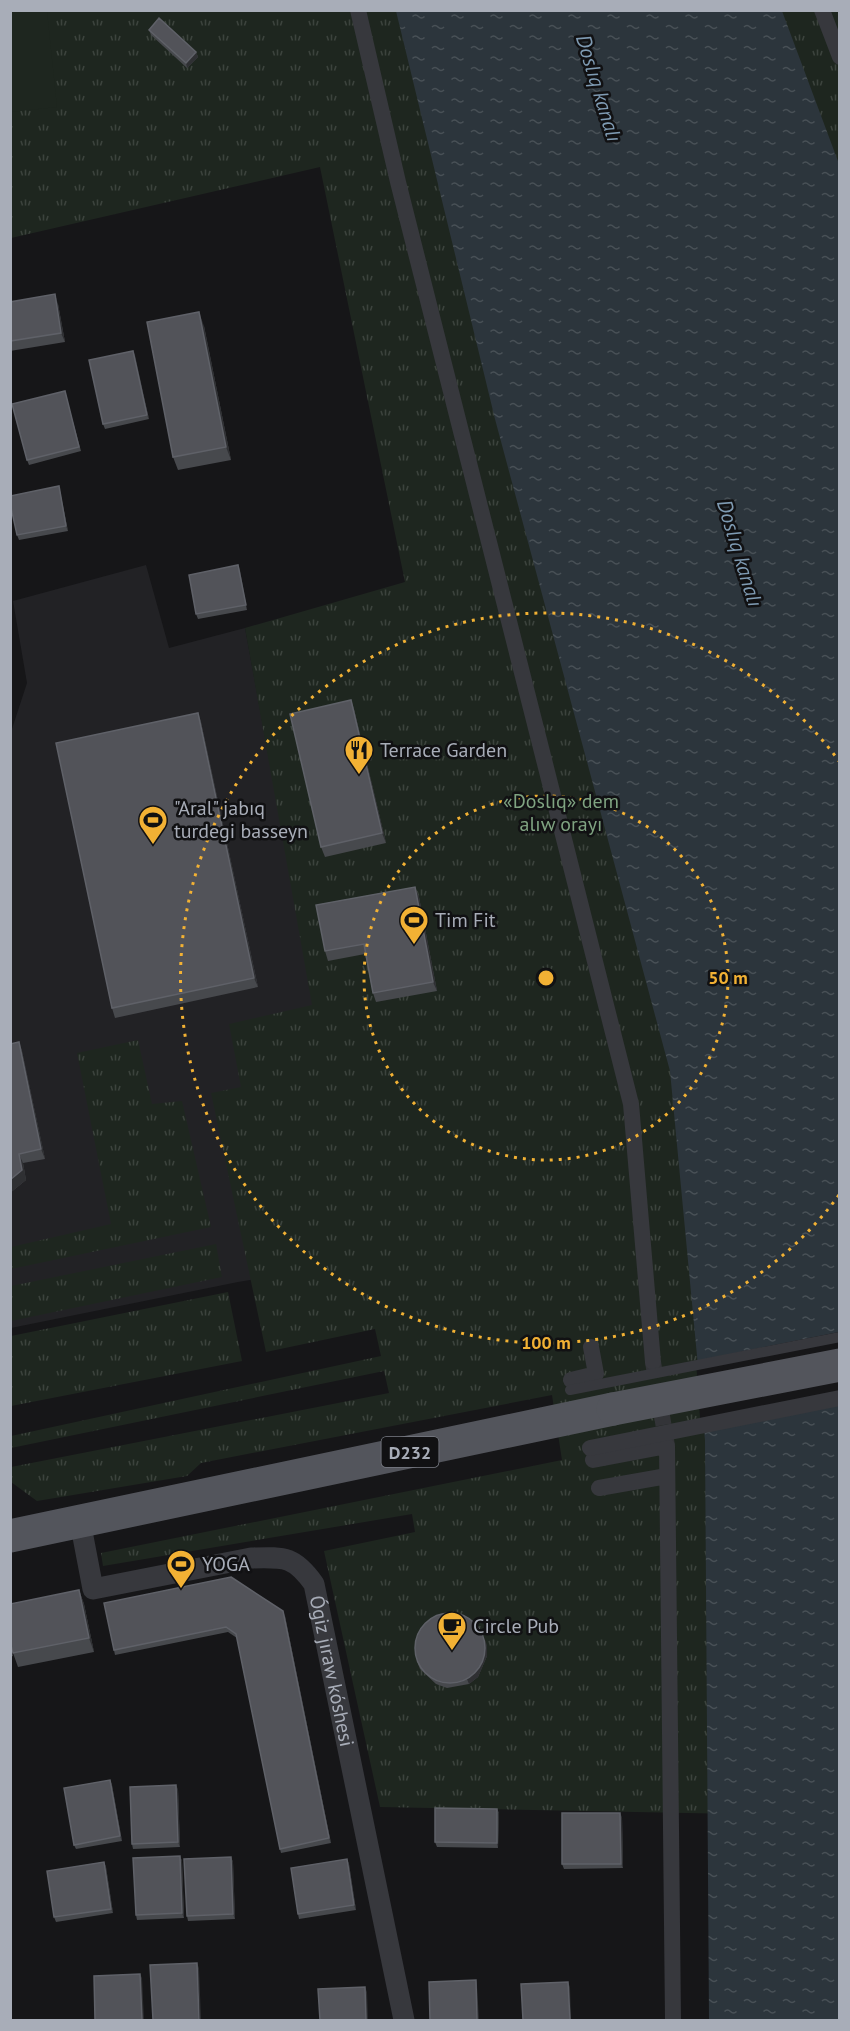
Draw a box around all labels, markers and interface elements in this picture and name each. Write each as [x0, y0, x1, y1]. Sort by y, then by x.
water label: Doslıq kanalı [570, 31, 628, 145]
water label: Doslıq kanalı [711, 496, 769, 610]
restaurant icon: Terrace Garden [343, 734, 375, 776]
place label: Terrace Garden [380, 737, 507, 763]
park label: «Doslıq» dem alıw orayı [503, 788, 619, 837]
place label: "Aral" jabıq turdegi basseyn [174, 795, 308, 844]
sports icon: "Aral" jabıq turdegi basseyn [137, 804, 169, 846]
sports icon: Tim Fit [398, 904, 430, 946]
place label: Tim Fit [435, 907, 496, 933]
text: 50 m [708, 966, 748, 989]
centre of rings [536, 968, 556, 988]
text: 100 m [521, 1331, 571, 1354]
road number: D232 [382, 1437, 438, 1467]
sports icon: YOGA [165, 1548, 197, 1590]
place label: YOGA [202, 1551, 250, 1577]
street label: Ógiz jıraw kóshesi [304, 1593, 360, 1749]
cafe icon: Circle Pub [436, 1610, 468, 1652]
place label: Circle Pub [473, 1613, 559, 1639]

